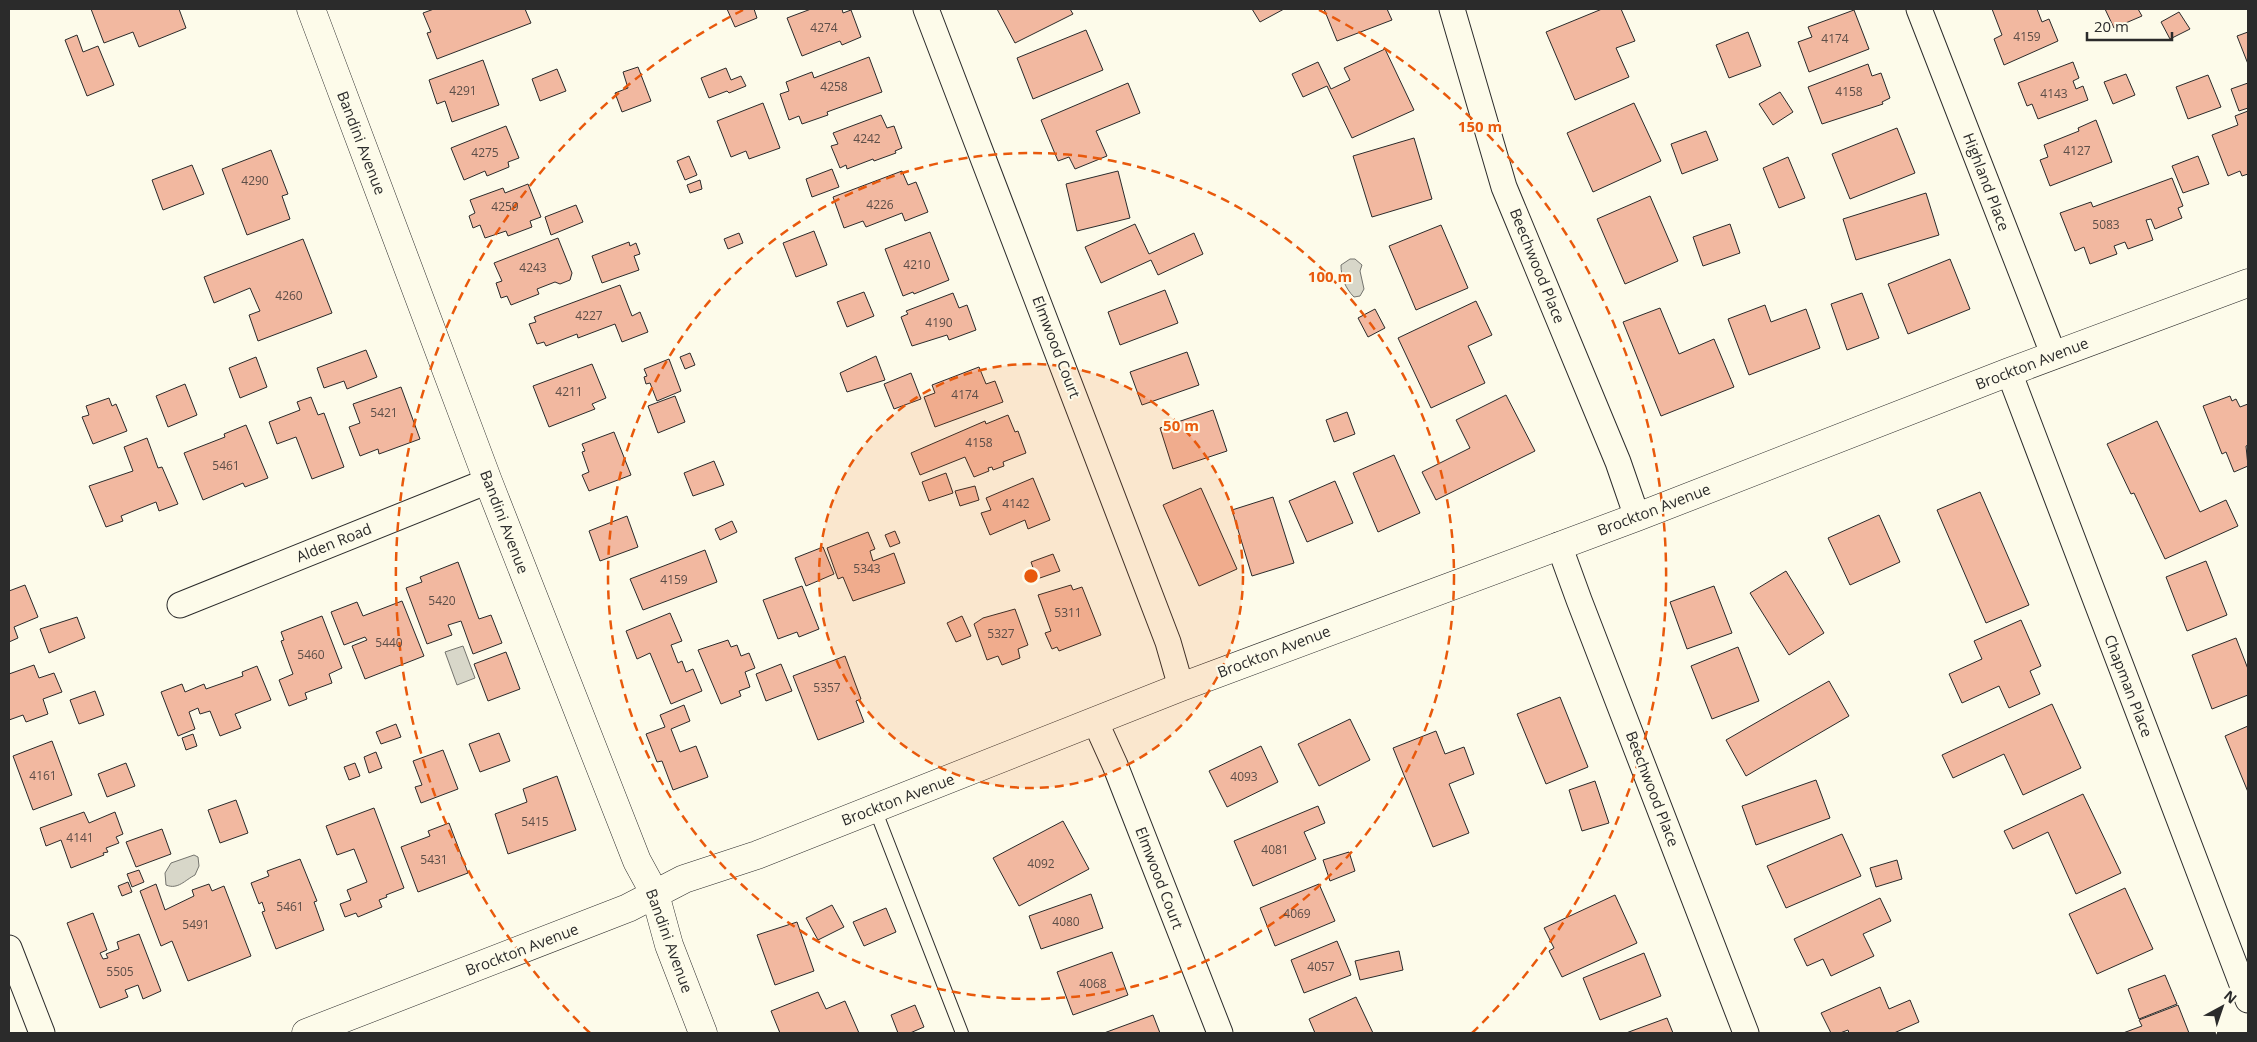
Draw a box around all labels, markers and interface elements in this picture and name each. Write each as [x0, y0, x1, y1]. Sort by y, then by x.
scale bar [2087, 10, 2172, 42]
text: 20 m [2094, 16, 2129, 36]
house number: 4274 [810, 19, 838, 36]
house number: 4159 [2013, 28, 2041, 45]
house number: 4174 [1821, 30, 1849, 47]
house number: 4258 [820, 78, 848, 95]
house number: 4291 [449, 82, 477, 99]
house number: 4158 [1835, 83, 1863, 100]
house number: 4143 [2040, 85, 2068, 102]
street label: Bandini Avenue [333, 88, 391, 197]
text: 150 m [1458, 116, 1502, 136]
house number: 4242 [853, 130, 881, 147]
street label: Highland Place [1959, 130, 2015, 233]
house number: 4127 [2063, 142, 2091, 159]
house number: 4275 [471, 144, 499, 161]
house number: 4290 [241, 172, 269, 189]
house number: 4226 [866, 196, 894, 213]
house number: 4259 [491, 198, 519, 215]
street label: Beechwood Place [1506, 205, 1570, 326]
house number: 5083 [2092, 216, 2120, 233]
house number: 4210 [903, 256, 931, 273]
house number: 4243 [519, 259, 547, 276]
text: 100 m [1308, 266, 1352, 286]
house number: 4260 [275, 287, 303, 304]
street label: Elmwood Court [1028, 293, 1086, 401]
house number: 4227 [575, 307, 603, 324]
house number: 4190 [925, 314, 953, 331]
street label: Brockton Avenue [1972, 332, 2091, 394]
house number: 4211 [555, 383, 583, 400]
house number: 4174 [951, 386, 979, 403]
house number: 5421 [370, 404, 398, 421]
text: 50 m [1163, 415, 1199, 435]
house number: 4158 [965, 434, 993, 451]
house number: 5461 [212, 457, 240, 474]
street label: Bandini Avenue [476, 467, 534, 576]
street label: Brockton Avenue [1594, 478, 1713, 540]
house number: 4142 [1002, 495, 1030, 512]
street label: Alden Road [293, 518, 374, 566]
house number: 5343 [853, 560, 881, 577]
centre of rings [1022, 567, 1040, 585]
house number: 4159 [660, 571, 688, 588]
house number: 5420 [428, 592, 456, 609]
house number: 5311 [1054, 604, 1082, 621]
street label: Brockton Avenue [1214, 620, 1333, 682]
house number: 5327 [987, 625, 1015, 642]
street label: Chapman Place [2100, 632, 2158, 740]
house number: 5440 [375, 634, 403, 651]
house number: 5460 [297, 646, 325, 663]
house number: 5357 [813, 679, 841, 696]
street label: Beechwood Place [1622, 728, 1684, 849]
house number: 4161 [29, 767, 57, 784]
street label: Brockton Avenue [838, 768, 957, 830]
house number: 4093 [1230, 768, 1258, 785]
house number: 5415 [521, 813, 549, 830]
street label: Elmwood Court [1131, 824, 1189, 932]
house number: 4141 [66, 829, 94, 846]
house number: 4081 [1261, 841, 1289, 858]
house number: 5431 [420, 851, 448, 868]
house number: 4092 [1027, 855, 1055, 872]
street label: Bandini Avenue [642, 886, 698, 995]
house number: 5461 [276, 898, 304, 915]
house number: 4069 [1283, 905, 1311, 922]
house number: 4080 [1052, 913, 1080, 930]
house number: 5491 [182, 916, 210, 933]
street label: Brockton Avenue [462, 918, 581, 980]
house number: 4057 [1307, 958, 1335, 975]
house number: 5505 [106, 963, 134, 980]
house number: 4068 [1079, 975, 1107, 992]
north arrow [2197, 982, 2247, 1032]
text: N [2220, 986, 2241, 1008]

